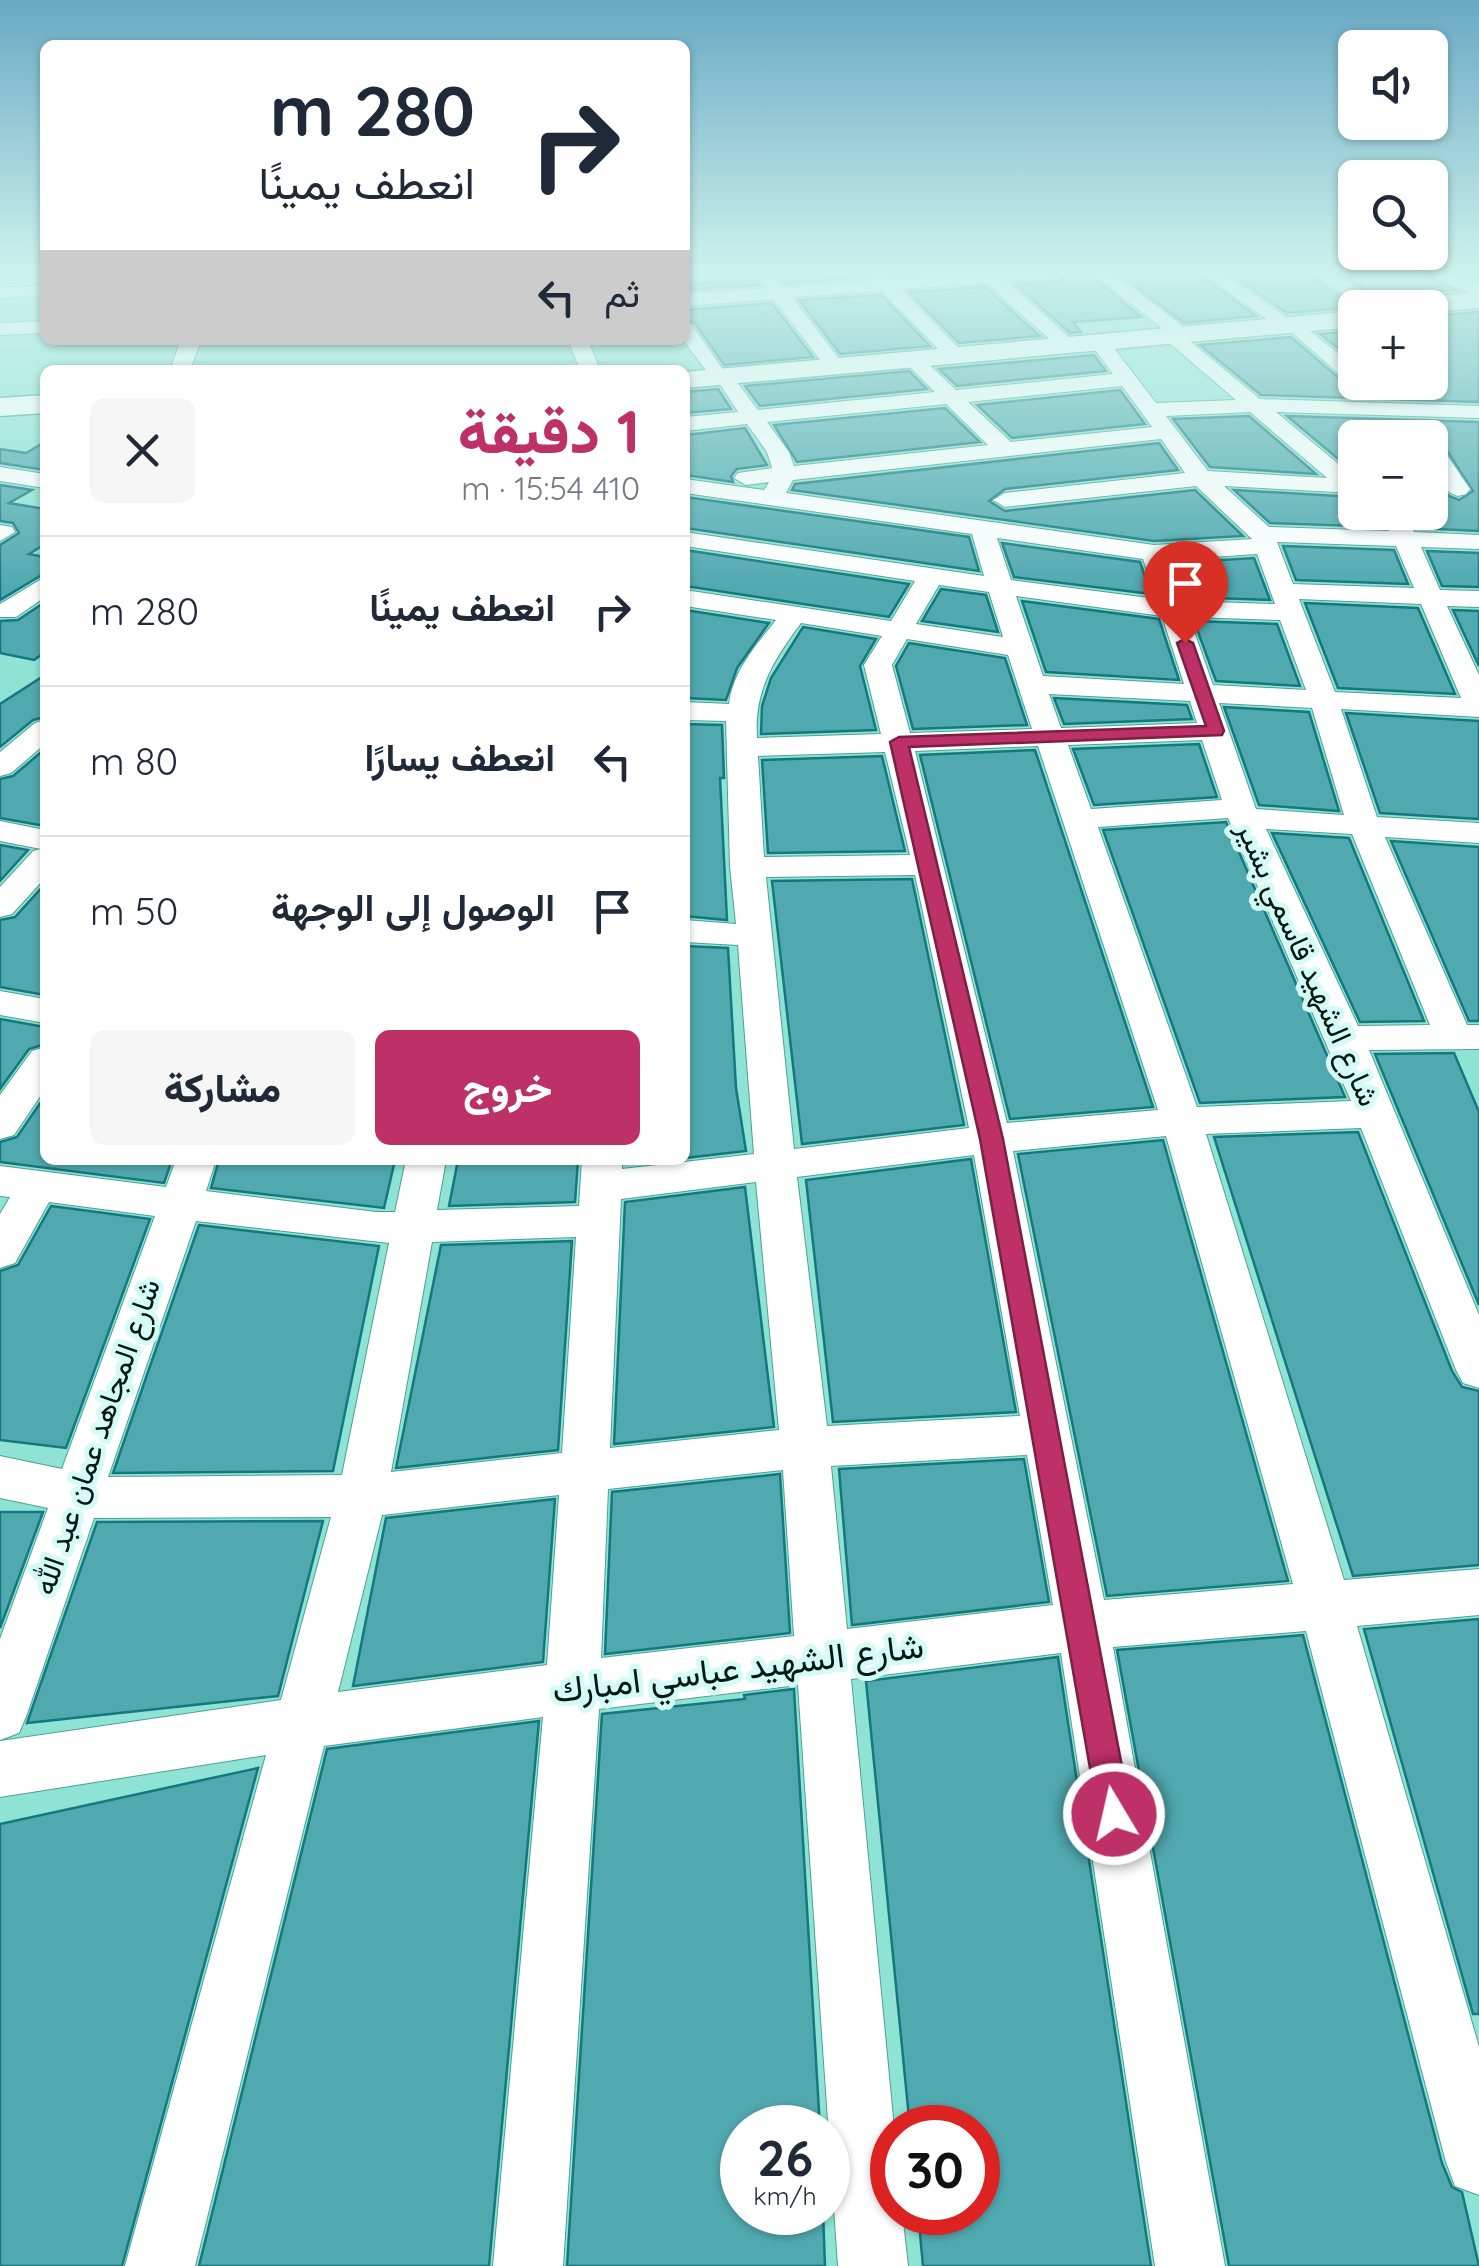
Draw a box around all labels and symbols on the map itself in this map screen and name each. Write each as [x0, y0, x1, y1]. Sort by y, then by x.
pin [1143, 541, 1228, 644]
street label: شارع الشهيد قاسمي بشير [1223, 814, 1389, 1114]
street label: شارع المجاهد عمان عبد الله [24, 1274, 170, 1600]
street label: شارع الشهيد عباسي امبارك [550, 1622, 927, 1720]
position arrow [1062, 1762, 1166, 1866]
speed limit sign: 30 [870, 2105, 1000, 2235]

